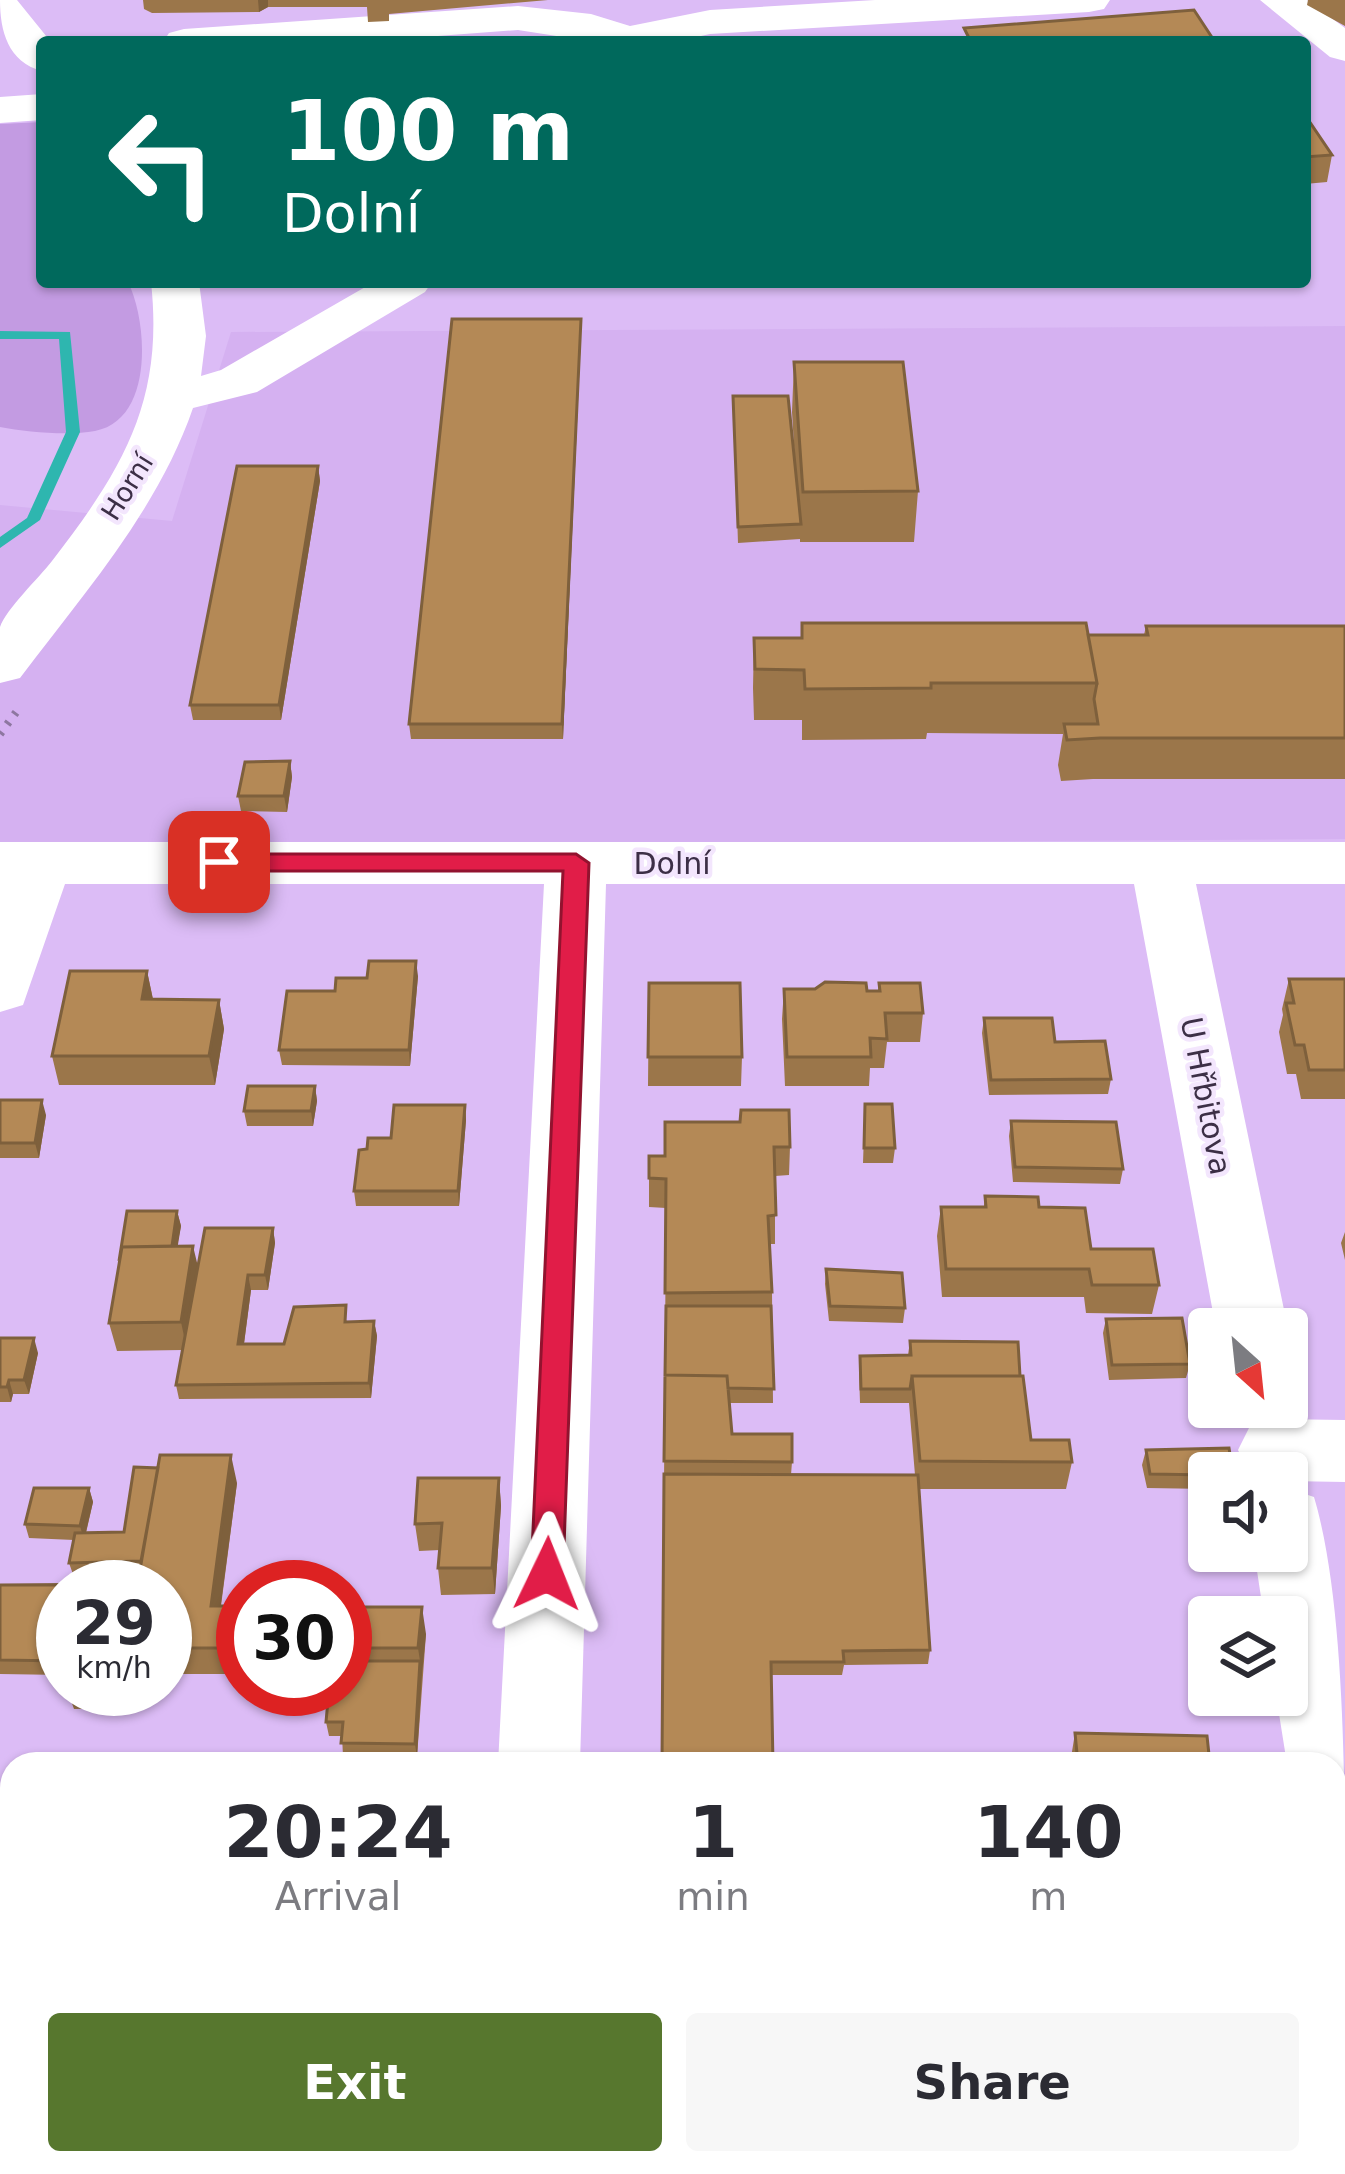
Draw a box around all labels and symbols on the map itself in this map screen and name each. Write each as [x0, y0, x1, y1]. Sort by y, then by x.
street label: Horní [95, 447, 160, 526]
pin [168, 811, 270, 913]
street label: Dolní [633, 846, 712, 881]
street label: U Hřbitova [1174, 1014, 1238, 1178]
north arrow [1188, 1308, 1308, 1428]
position arrow [484, 1511, 610, 1637]
speed limit sign: 30 [216, 1560, 372, 1716]

